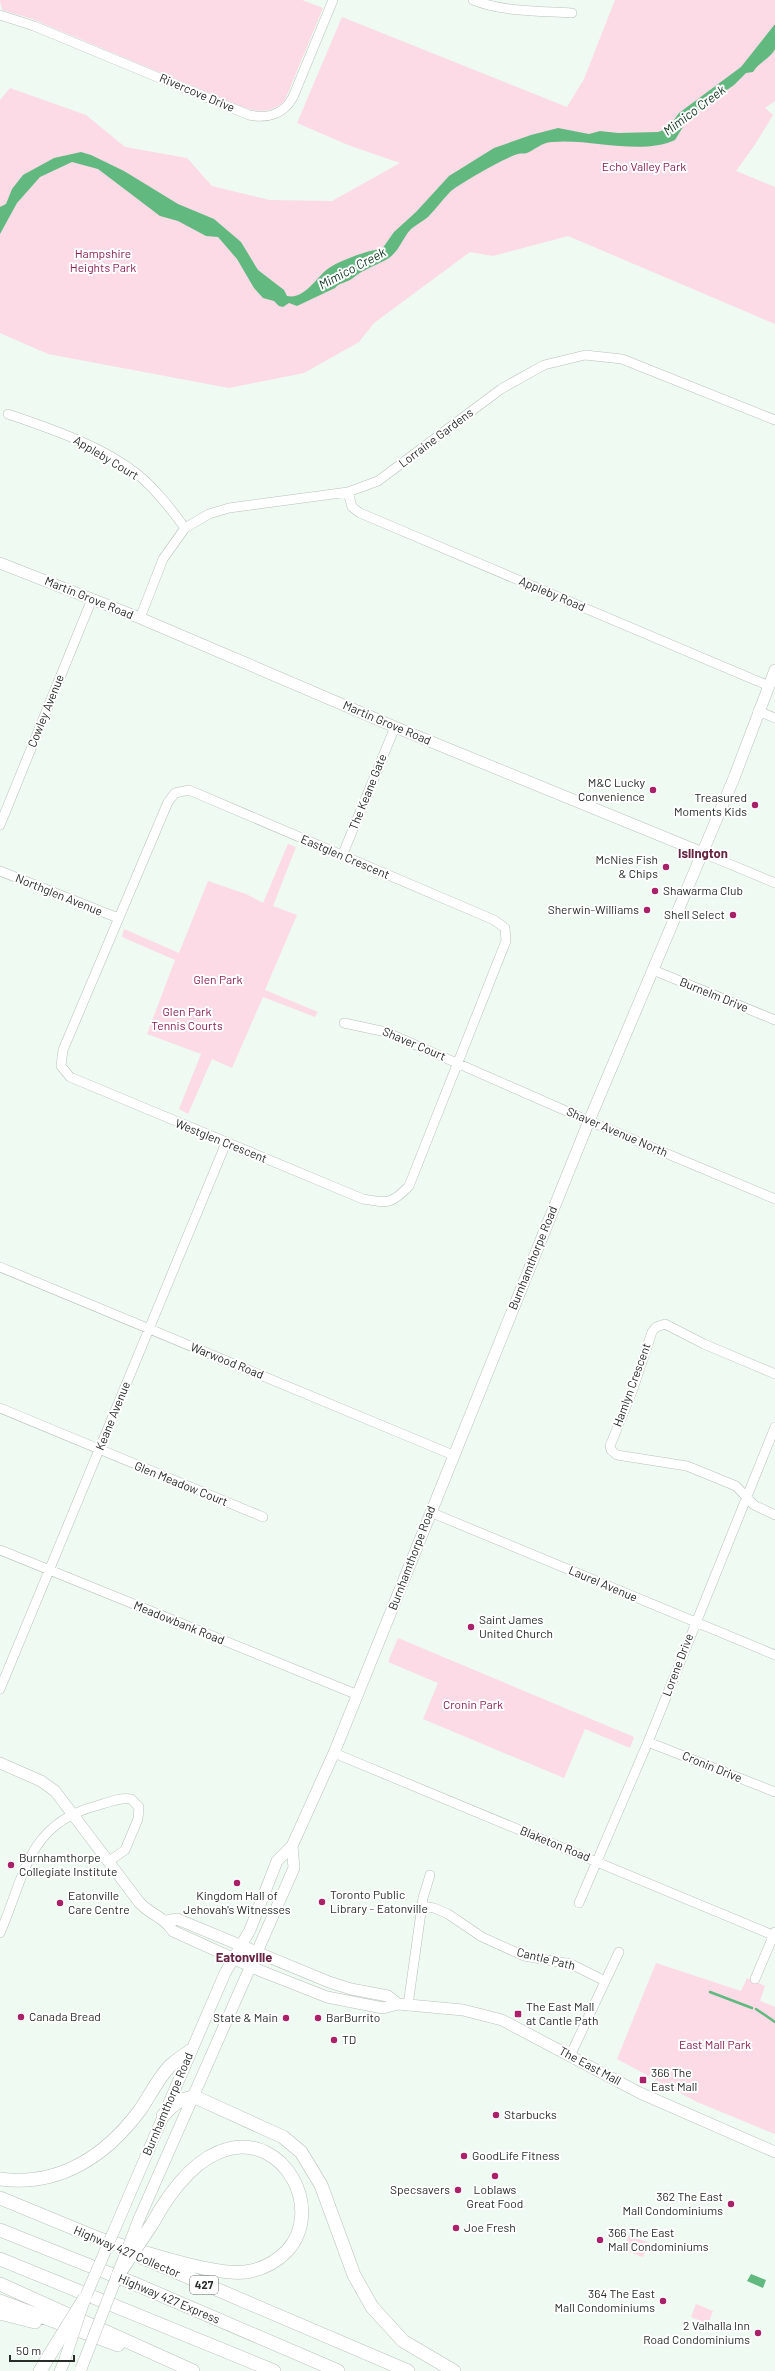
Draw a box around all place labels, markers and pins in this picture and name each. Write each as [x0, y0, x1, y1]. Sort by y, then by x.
place label: M&C Lucky Convenience [578, 775, 645, 803]
marker: M&C Lucky Convenience [648, 785, 658, 795]
place label: Treasured Moments Kids [674, 790, 747, 818]
marker: Treasured Moments Kids [750, 800, 760, 810]
place label: McNies Fish & Chips [595, 852, 658, 880]
marker: McNies Fish & Chips [661, 862, 671, 872]
place label: Shawarma Club [663, 883, 743, 897]
marker: Shawarma Club [650, 886, 660, 896]
place label: Sherwin-Williams [548, 902, 639, 916]
marker: Sherwin-Williams [642, 905, 652, 915]
place label: Shell Select [664, 907, 725, 921]
marker: Shell Select [728, 910, 738, 920]
place label: Saint James United Church [479, 1612, 553, 1640]
marker: Saint James United Church [466, 1622, 476, 1632]
place label: Burnhamthorpe Collegiate Institute [19, 1850, 117, 1878]
marker: Burnhamthorpe Collegiate Institute [6, 1860, 16, 1870]
marker: Kingdom Hall of Jehovah's Witnesses [232, 1878, 242, 1888]
place label: Toronto Public Library - Eatonville [330, 1887, 428, 1915]
place label: Eatonville Care Centre [68, 1888, 130, 1916]
place label: Kingdom Hall of Jehovah's Witnesses [183, 1888, 291, 1916]
marker: Toronto Public Library - Eatonville [317, 1897, 327, 1907]
marker: Eatonville Care Centre [55, 1898, 65, 1908]
place label: The East Mall at Cantle Path [526, 1999, 599, 2027]
place label: Canada Bread [29, 2009, 101, 2023]
marker: The East Mall at Cantle Path [513, 2009, 523, 2019]
place label: State & Main [213, 2010, 278, 2024]
place label: BarBurrito [326, 2010, 380, 2024]
marker: Canada Bread [16, 2012, 26, 2022]
marker: State & Main [281, 2013, 291, 2023]
marker: BarBurrito [313, 2013, 323, 2023]
place label: TD [342, 2032, 356, 2046]
marker: TD [329, 2035, 339, 2045]
place label: 366 The East Mall [651, 2065, 697, 2093]
marker: 366 The East Mall [638, 2075, 648, 2085]
place label: Starbucks [504, 2107, 557, 2121]
marker: Starbucks [491, 2110, 501, 2120]
place label: GoodLife Fitness [472, 2148, 560, 2162]
marker: GoodLife Fitness [459, 2151, 469, 2161]
marker: Loblaws Great Food [490, 2171, 500, 2181]
place label: Specsavers [390, 2182, 450, 2196]
place label: Loblaws Great Food [467, 2182, 523, 2210]
marker: Specsavers [453, 2185, 463, 2195]
place label: 362 The East Mall Condominiums [622, 2189, 723, 2217]
marker: 362 The East Mall Condominiums [726, 2199, 736, 2209]
place label: Joe Fresh [464, 2220, 516, 2234]
marker: Joe Fresh [451, 2223, 461, 2233]
place label: 366 The East Mall Condominiums [608, 2225, 709, 2253]
marker: 366 The East Mall Condominiums [595, 2235, 605, 2245]
place label: 364 The East Mall Condominiums [554, 2286, 655, 2314]
marker: 364 The East Mall Condominiums [658, 2296, 668, 2306]
place label: 2 Valhalla Inn Road Condominiums [643, 2318, 750, 2346]
marker: 2 Valhalla Inn Road Condominiums [753, 2328, 763, 2338]

